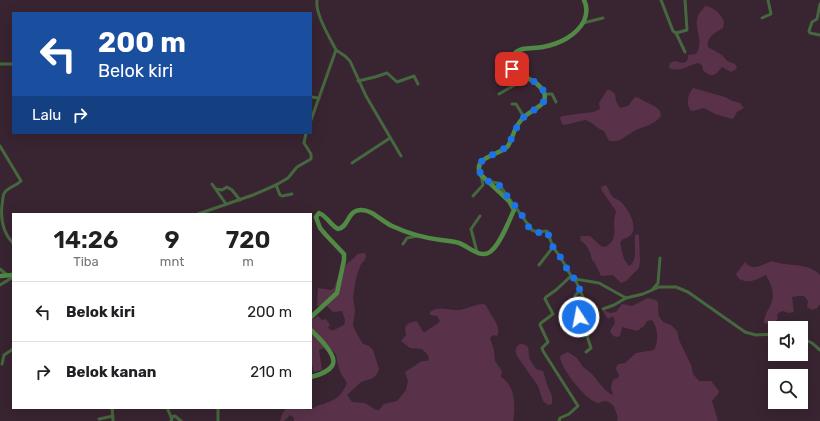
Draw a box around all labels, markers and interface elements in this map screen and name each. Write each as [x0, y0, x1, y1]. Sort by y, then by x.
text: 200 m [98, 26, 186, 59]
icon: left [32, 28, 84, 80]
pin [495, 52, 529, 86]
icon: arrive [501, 58, 523, 80]
text: Belok kiri [98, 60, 173, 82]
icon: right [69, 104, 91, 126]
text: Lalu [32, 106, 61, 124]
text: 14:26 [54, 226, 118, 254]
text: 9 [165, 226, 180, 254]
text: 720 [226, 226, 270, 254]
text: Tiba [73, 254, 99, 269]
text: mnt [160, 254, 184, 269]
text: m [242, 254, 254, 269]
position arrow [558, 296, 600, 338]
icon: left [32, 301, 54, 323]
text: Belok kiri [66, 303, 135, 321]
text: 200 m [247, 303, 292, 321]
map controls [768, 321, 808, 409]
button: sound [768, 321, 808, 361]
icon: right [32, 361, 54, 383]
text: Belok kanan [66, 363, 156, 381]
text: 210 m [250, 363, 292, 381]
button: search [768, 369, 808, 409]

